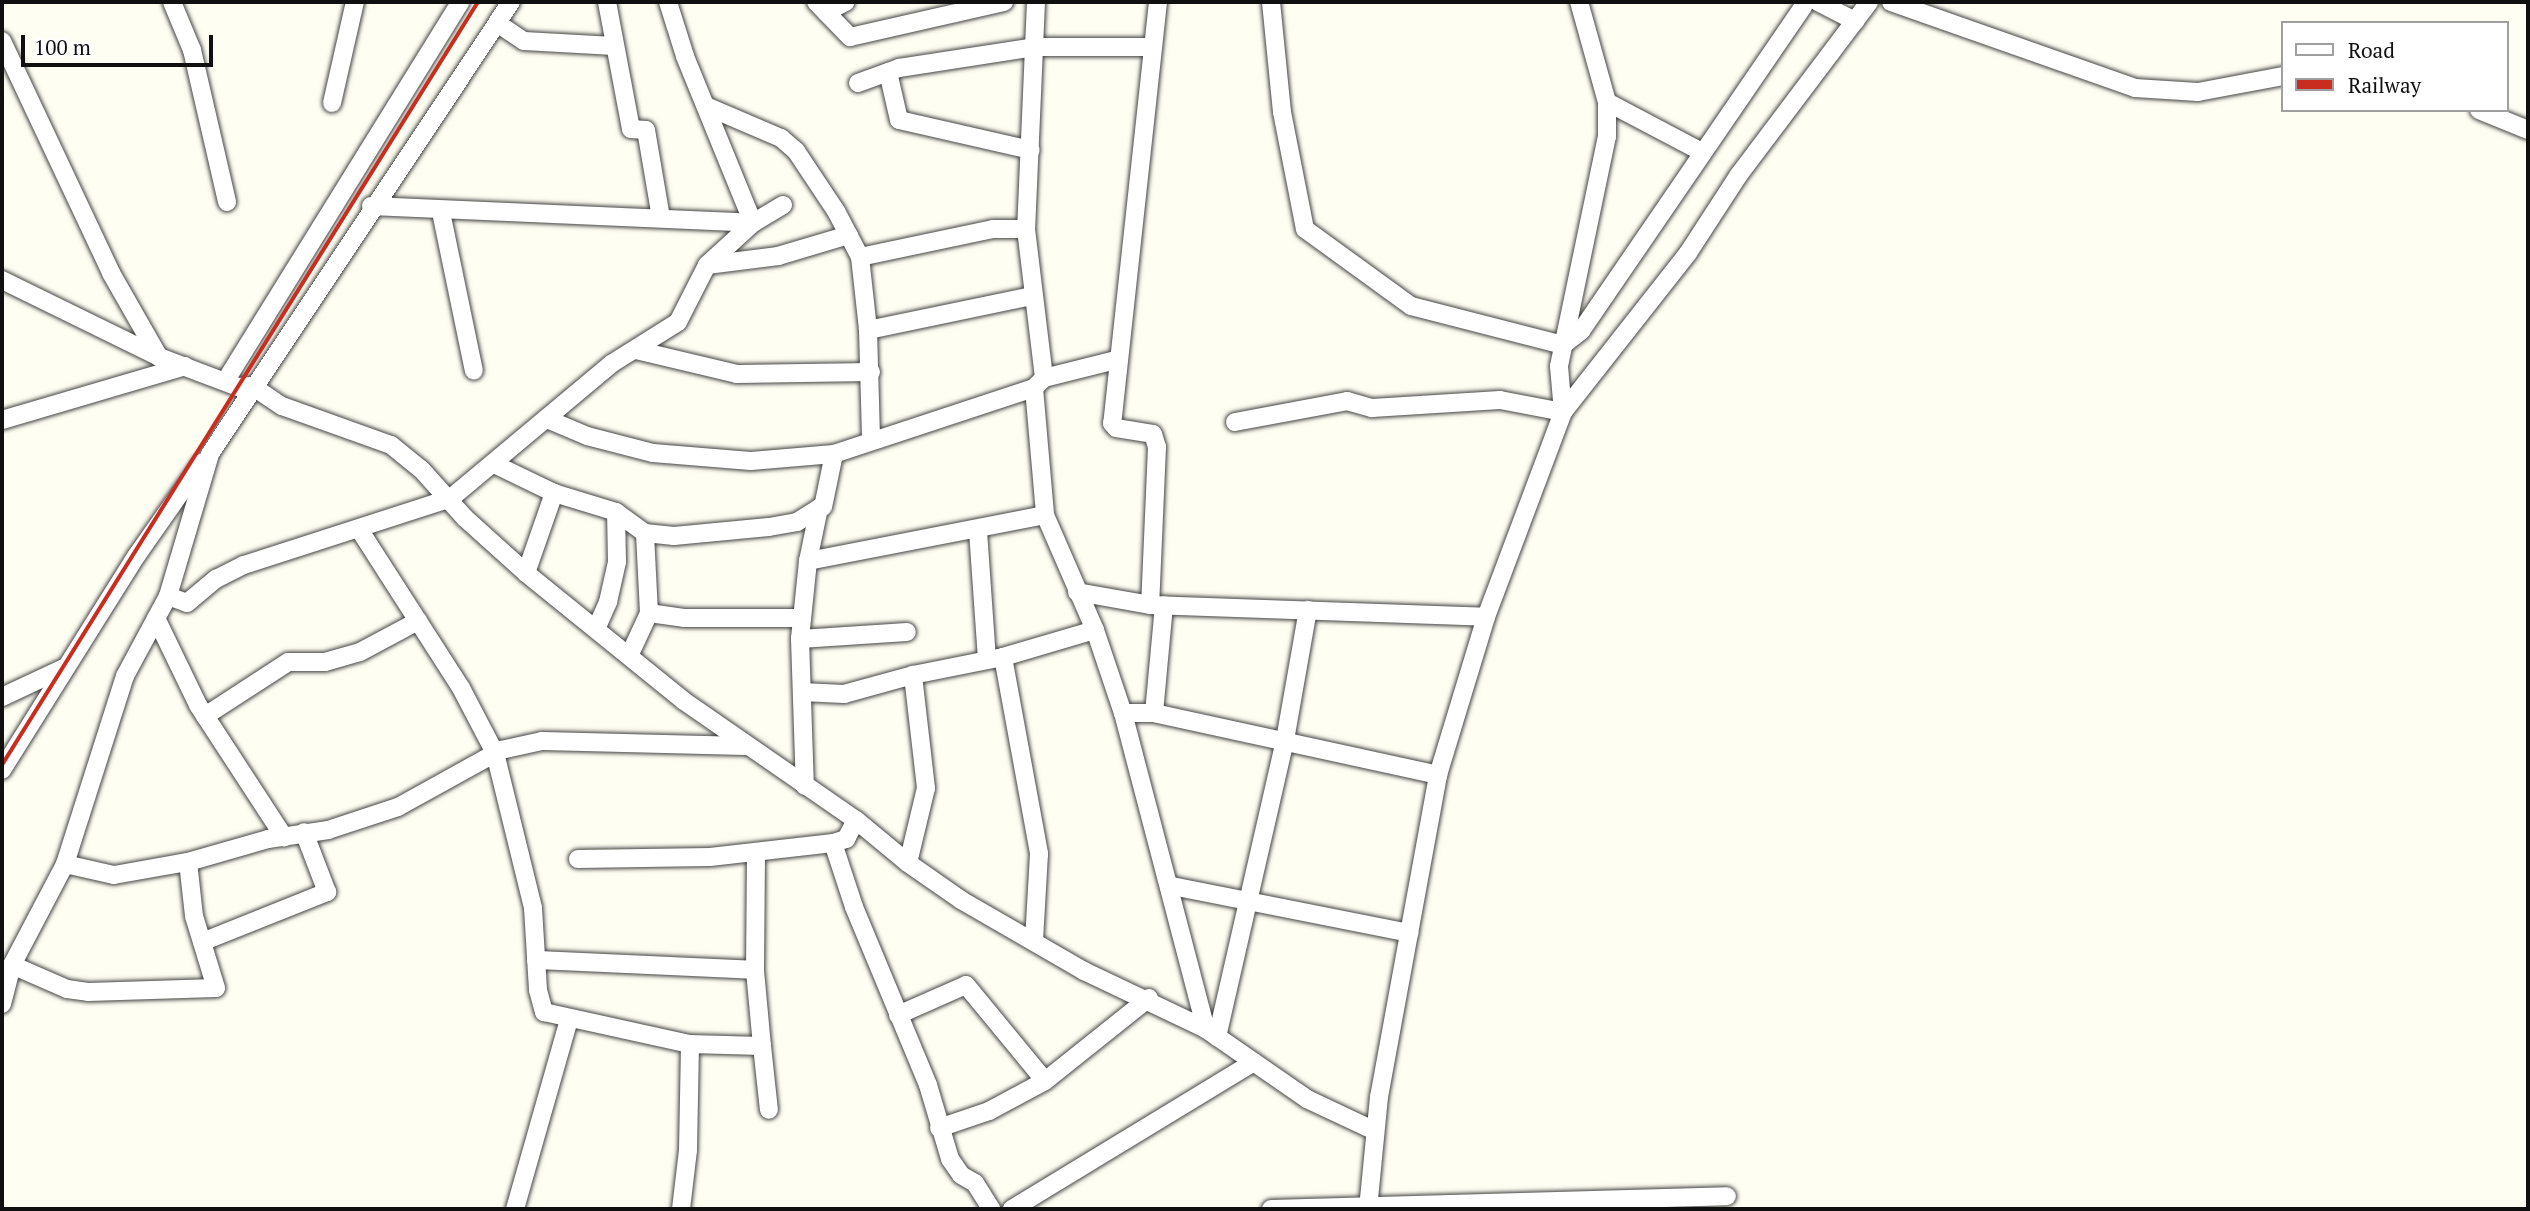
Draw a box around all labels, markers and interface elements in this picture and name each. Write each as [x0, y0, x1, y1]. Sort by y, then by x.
scale bar [24, 21, 217, 65]
legend [2282, 21, 2509, 112]
text: 100 m [34, 33, 91, 61]
text: Road [2348, 36, 2395, 64]
text: Railway [2348, 71, 2421, 99]

